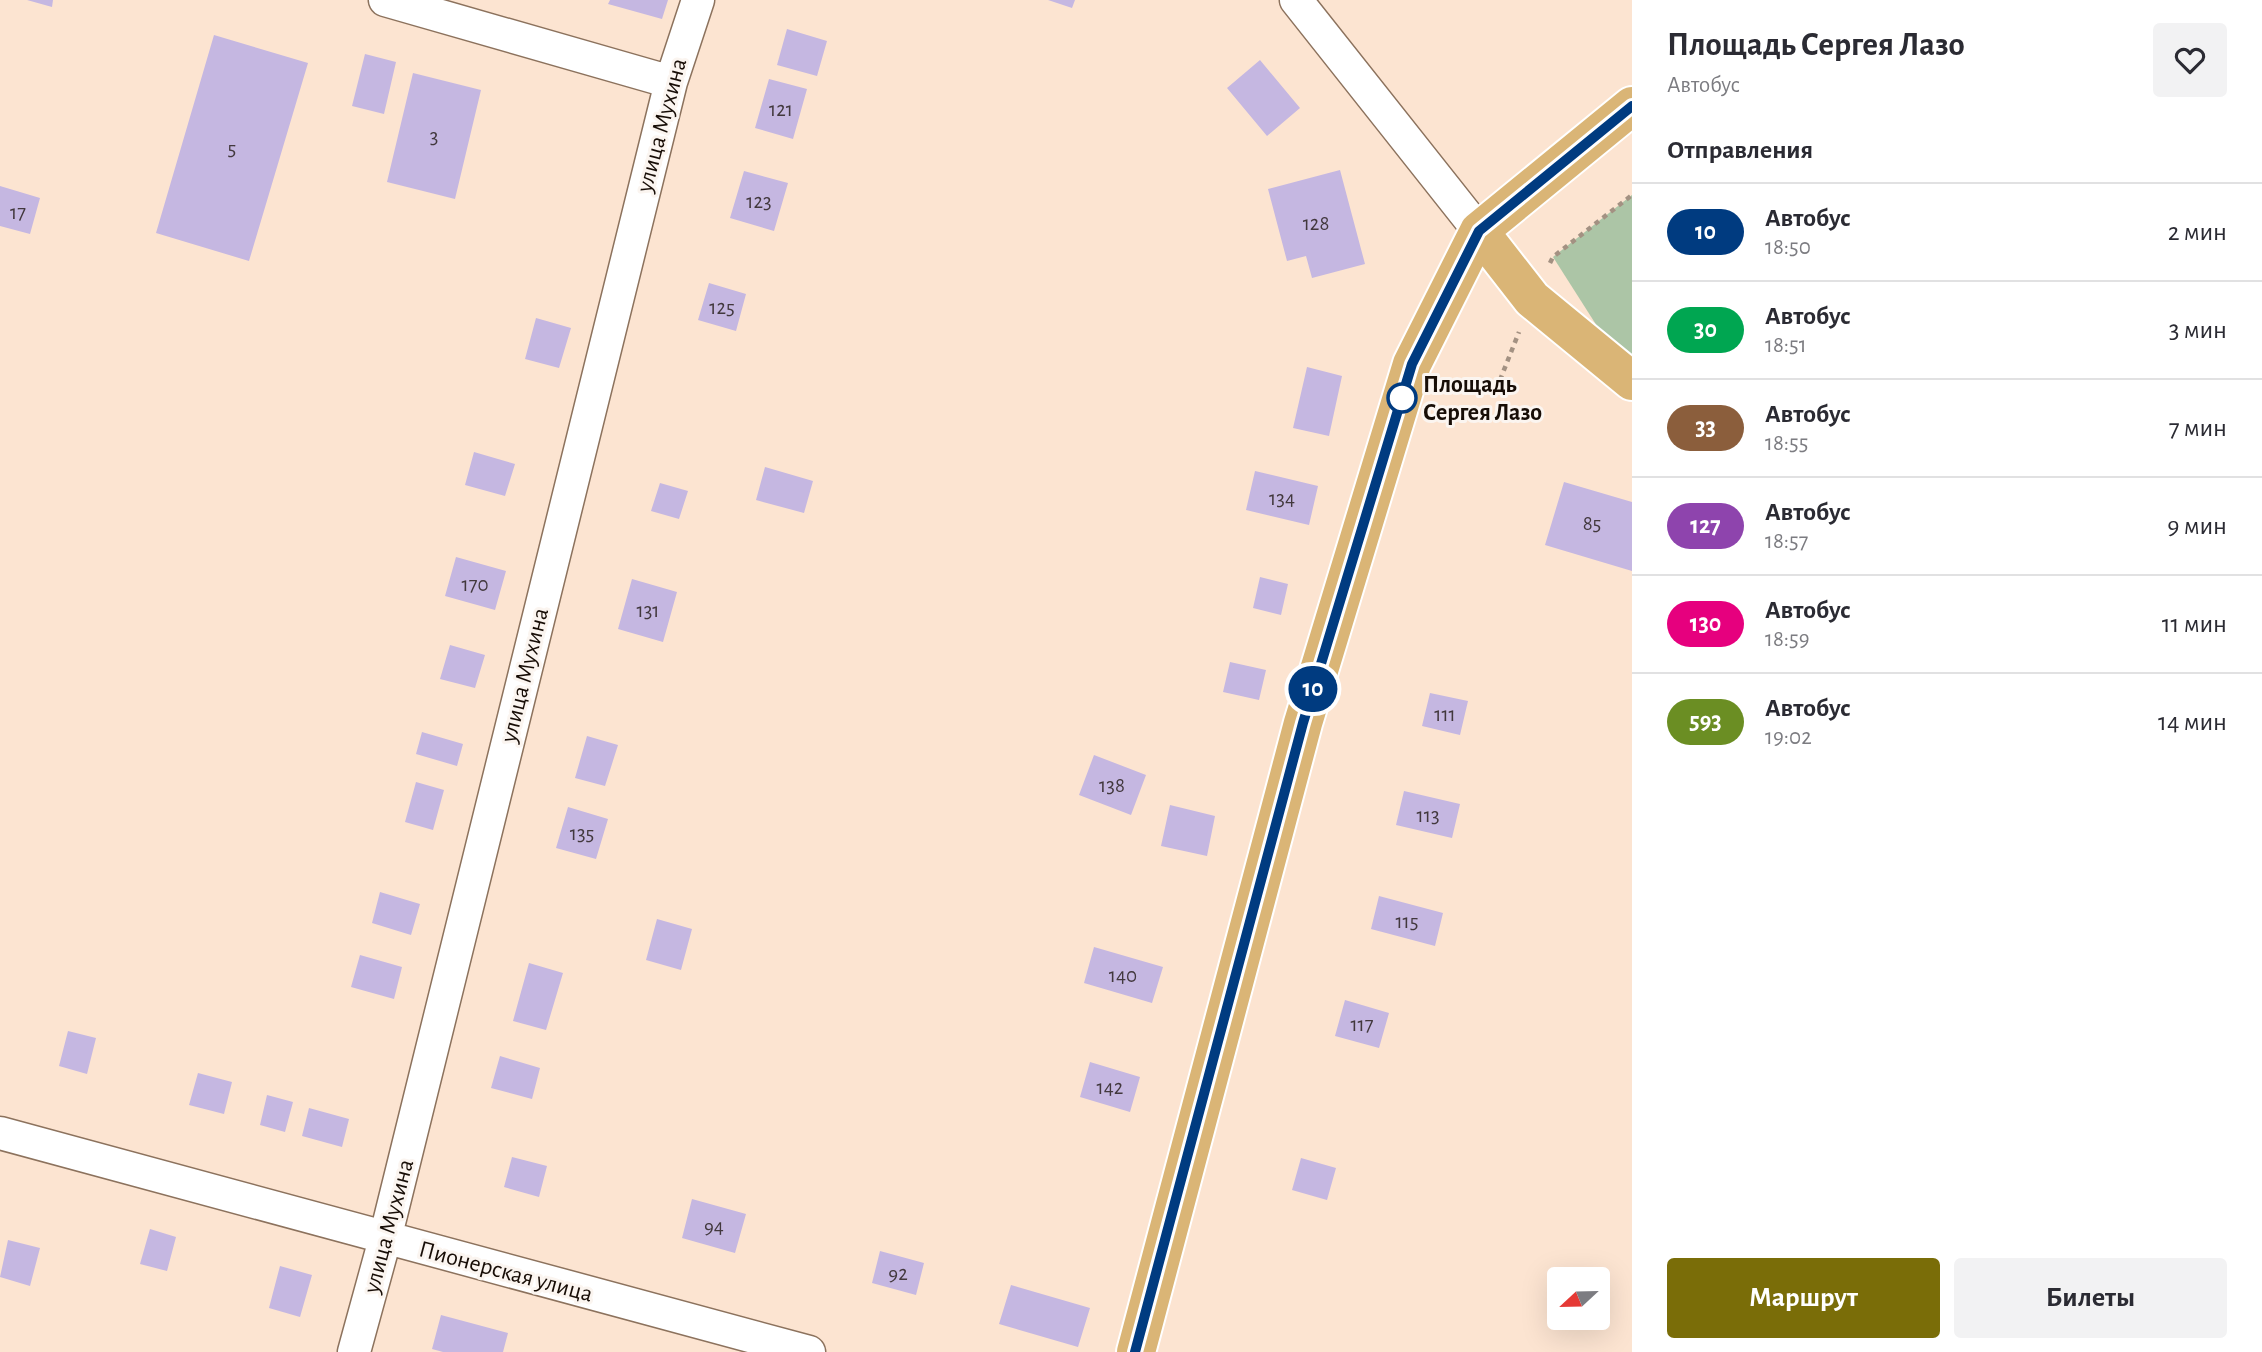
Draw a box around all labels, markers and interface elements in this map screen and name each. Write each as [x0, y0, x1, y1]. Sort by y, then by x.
button: heart [2153, 23, 2227, 97]
text: Площадь Сергея Лазо [1667, 29, 1965, 62]
street label: улица Мухина [632, 56, 691, 196]
text: Автобус [1667, 74, 1740, 97]
house number: 121 [769, 99, 793, 120]
house number: 3 [430, 126, 438, 147]
text: Отправления [1667, 137, 1813, 163]
house number: 5 [228, 138, 236, 159]
house number: 123 [746, 191, 772, 212]
house number: 17 [10, 202, 26, 223]
text: Автобус [1765, 205, 1851, 231]
house number: 128 [1303, 213, 1329, 234]
text: 2 мин [2168, 219, 2227, 245]
text: 10 [1695, 220, 1716, 244]
text: 18:50 [1765, 236, 1811, 259]
house number: 125 [709, 297, 735, 318]
text: Автобус [1765, 303, 1851, 329]
text: 3 мин [2169, 317, 2227, 343]
text: 30 [1694, 318, 1717, 342]
text: 18:51 [1765, 334, 1807, 357]
place label: Площадь Сергея Лазо [1423, 373, 1542, 425]
marker: Площадь Сергея Лазо [1387, 383, 1417, 413]
text: Автобус [1765, 401, 1851, 427]
text: 7 мин [2169, 415, 2227, 441]
text: 33 [1695, 416, 1716, 440]
text: 18:55 [1765, 432, 1808, 455]
house number: 134 [1269, 488, 1295, 509]
text: Автобус [1765, 499, 1851, 525]
house number: 85 [1583, 513, 1601, 534]
text: 9 мин [2167, 513, 2227, 539]
text: 127 [1690, 514, 1721, 538]
text: 18:57 [1765, 530, 1808, 553]
house number: 170 [461, 574, 489, 595]
text: Автобус [1765, 597, 1851, 623]
house number: 131 [636, 600, 660, 621]
street label: улица Мухина [496, 606, 553, 746]
text: 11 мин [2162, 611, 2227, 637]
text: 130 [1690, 612, 1721, 636]
text: 18:59 [1765, 628, 1810, 651]
line badge: 10 [1282, 666, 1344, 712]
text: 10 [1302, 677, 1324, 701]
text: Автобус [1765, 695, 1851, 721]
house number: 111 [1434, 704, 1456, 725]
text: 14 мин [2158, 709, 2227, 735]
text: 593 [1689, 710, 1722, 734]
text: 19:02 [1765, 726, 1812, 749]
house number: 138 [1099, 775, 1125, 796]
house number: 113 [1416, 805, 1440, 826]
house number: 135 [570, 823, 594, 844]
house number: 115 [1395, 911, 1419, 932]
house number: 140 [1109, 965, 1137, 986]
house number: 117 [1350, 1014, 1374, 1035]
house number: 142 [1097, 1077, 1123, 1098]
street label: улица Мухина [359, 1157, 418, 1297]
house number: 94 [704, 1216, 724, 1237]
street label: Пионерская улица [416, 1237, 595, 1307]
button: Маршрут [1667, 1258, 1940, 1338]
button: Билеты [1954, 1258, 2227, 1338]
house number: 92 [888, 1263, 908, 1284]
north arrow [1547, 1267, 1610, 1330]
map controls [1547, 1267, 1610, 1330]

